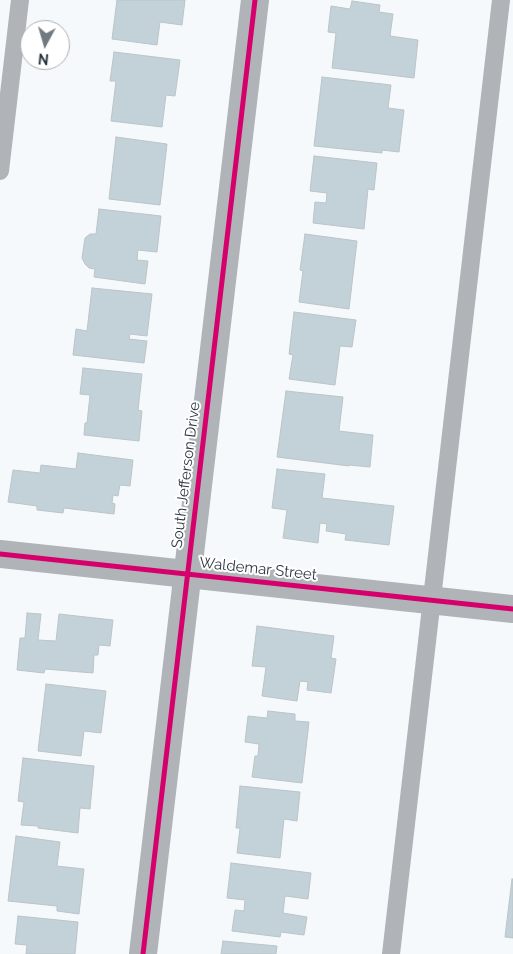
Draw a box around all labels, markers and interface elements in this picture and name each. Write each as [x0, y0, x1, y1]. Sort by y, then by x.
north arrow [20, 20, 70, 70]
text: N [37, 50, 50, 67]
street label: South Jefferson Drive [168, 401, 204, 549]
street label: Waldemar Street [198, 554, 318, 584]

